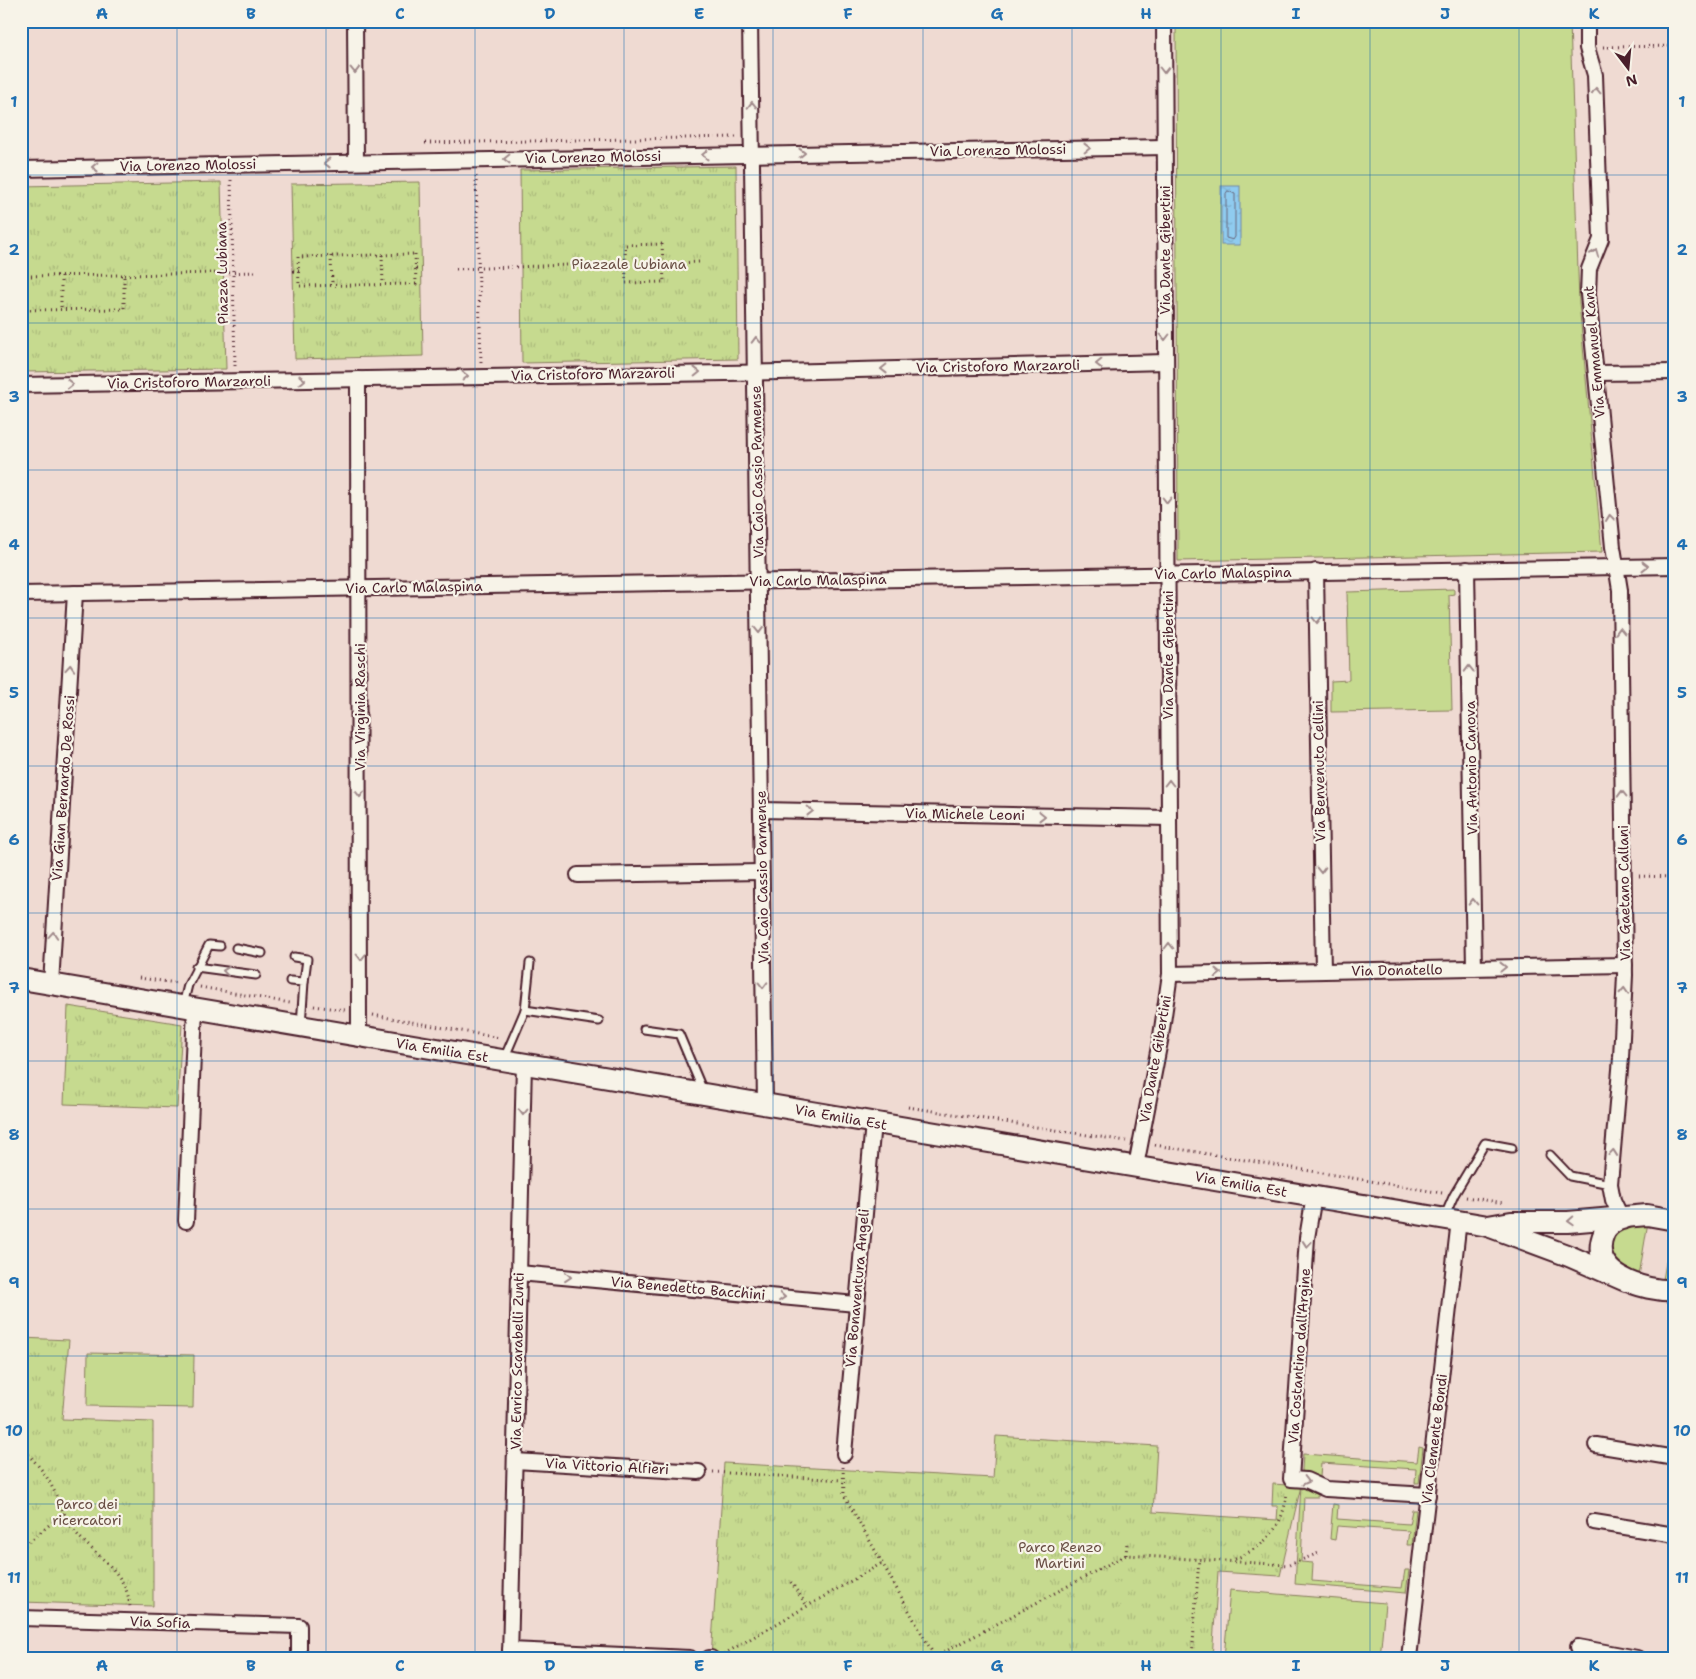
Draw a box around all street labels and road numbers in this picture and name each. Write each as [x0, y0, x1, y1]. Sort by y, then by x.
street label: Via Lorenzo Molossi [929, 140, 1067, 160]
street label: Via Lorenzo Molossi [524, 147, 662, 167]
street label: Via Lorenzo Molossi [119, 155, 257, 175]
street label: Via Dante Gibertini [1156, 185, 1174, 315]
street label: Piazza Lubiana [212, 221, 232, 325]
street label: Via Emmanuel Kant [1579, 285, 1609, 419]
street label: Via Cristoforo Marzaroli [916, 356, 1080, 376]
street label: Via Cristoforo Marzaroli [511, 364, 675, 384]
street label: Via Cristoforo Marzaroli [107, 372, 271, 392]
street label: Via Caio Cassio Parmense [746, 385, 768, 559]
street label: Via Carlo Malaspina [1154, 563, 1292, 583]
street label: Via Carlo Malaspina [749, 570, 887, 590]
street label: Via Carlo Malaspina [345, 577, 483, 597]
street label: Via Dante Gibertini [1159, 590, 1177, 720]
street label: Via Virginia Raschi [351, 643, 369, 771]
street label: Via Gian Bernardo De Rossi [48, 694, 78, 882]
street label: Via Benvenuto Cellini [1309, 700, 1329, 842]
street label: Via Antonio Canova [1461, 700, 1481, 835]
street label: Via Caio Cassio Parmense [751, 790, 773, 964]
street label: Via Michele Leoni [905, 804, 1025, 824]
street label: Via Gaetano Callani [1614, 825, 1634, 961]
street label: Via Donatello [1351, 960, 1443, 980]
street label: Via Dante Gibertini [1135, 994, 1175, 1124]
street label: Via Emilia Est [394, 1034, 490, 1066]
street label: Via Emilia Est [793, 1100, 889, 1134]
street label: Via Emilia Est [1193, 1167, 1289, 1201]
street label: Via Bonaventura Angeli [841, 1208, 873, 1368]
street label: Via Costantino dall'Argine [1284, 1267, 1314, 1445]
street label: Via Enrico Scarabelli Zunti [506, 1272, 528, 1450]
street label: Via Benedetto Bacchini [610, 1272, 766, 1304]
street label: Via Clemente Bondi [1417, 1373, 1451, 1505]
street label: Via Vittorio Alfieri [545, 1454, 669, 1478]
street label: Via Sofia [129, 1612, 191, 1632]

